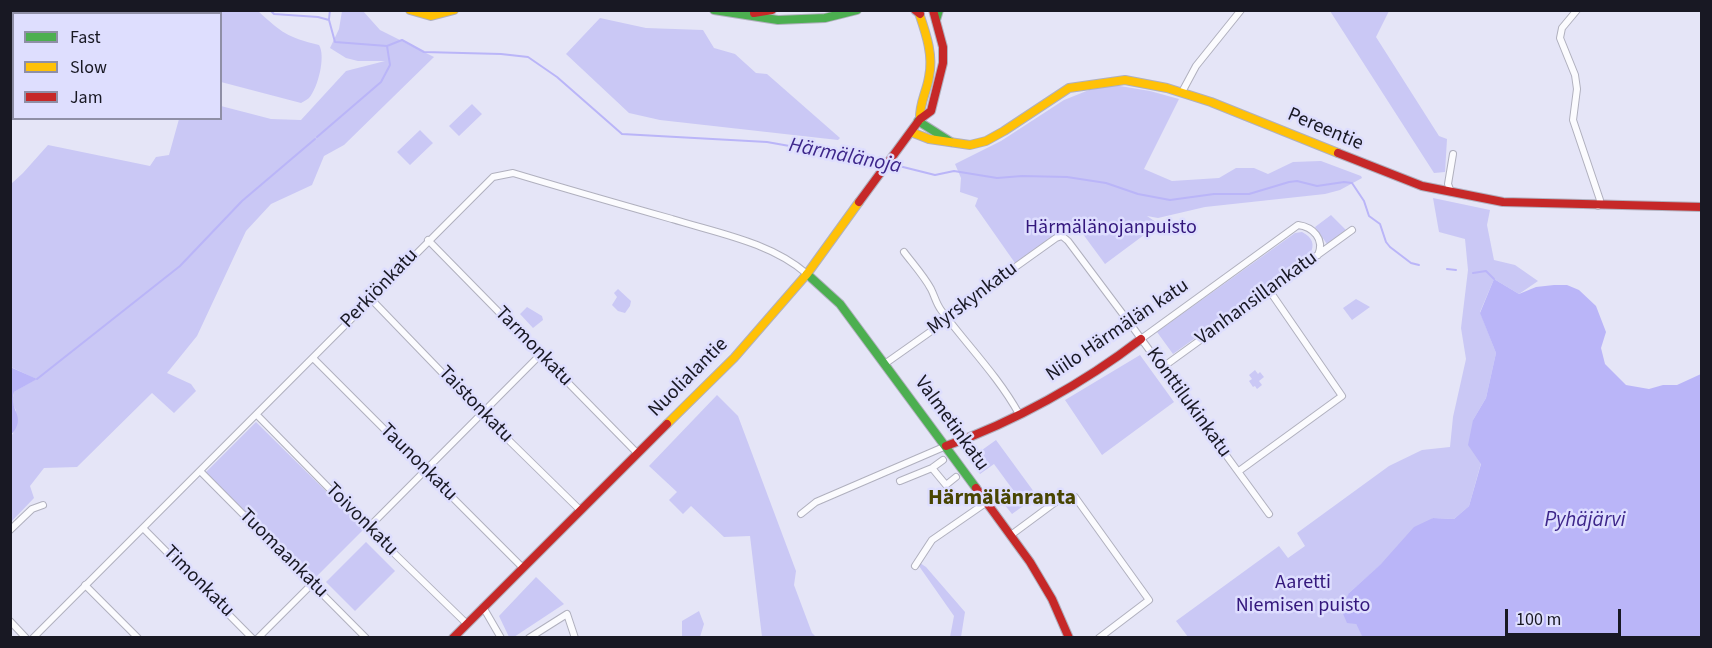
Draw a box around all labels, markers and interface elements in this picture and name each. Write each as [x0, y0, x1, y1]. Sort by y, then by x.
legend [12, 12, 222, 120]
text: Fast [70, 25, 101, 50]
text: Slow [70, 55, 107, 80]
text: Jam [70, 85, 103, 110]
street label: Pereentie [1284, 103, 1366, 157]
water label: Härmälänoja [787, 134, 903, 180]
park label: Härmälänojanpuisto [1025, 217, 1197, 241]
street label: Perkiönkatu [336, 244, 424, 334]
street label: Vanhansillankatu [1192, 247, 1322, 351]
street label: Myrskynkatu [923, 257, 1023, 341]
street label: Niilo Härmälän katu [1042, 274, 1194, 388]
street label: Tarmonkatu [489, 302, 577, 392]
street label: Nuolialantie [644, 333, 734, 423]
street label: Konttilukinkatu [1140, 343, 1236, 463]
street label: Taistonkatu [432, 362, 518, 448]
street label: Valmetinkatu [909, 372, 993, 476]
street label: Taunonkatu [374, 419, 462, 507]
street label: Toivonkatu [320, 479, 402, 561]
district label: Härmälänranta [928, 486, 1076, 512]
street label: Tuomaankatu [233, 504, 333, 604]
water label: Pyhäjärvi [1544, 508, 1626, 534]
street label: Timonkatu [157, 541, 239, 623]
park label: Aaretti Niemisen puisto [1236, 572, 1370, 619]
scale bar [1508, 597, 1624, 635]
text: 100 m [1516, 607, 1561, 632]

